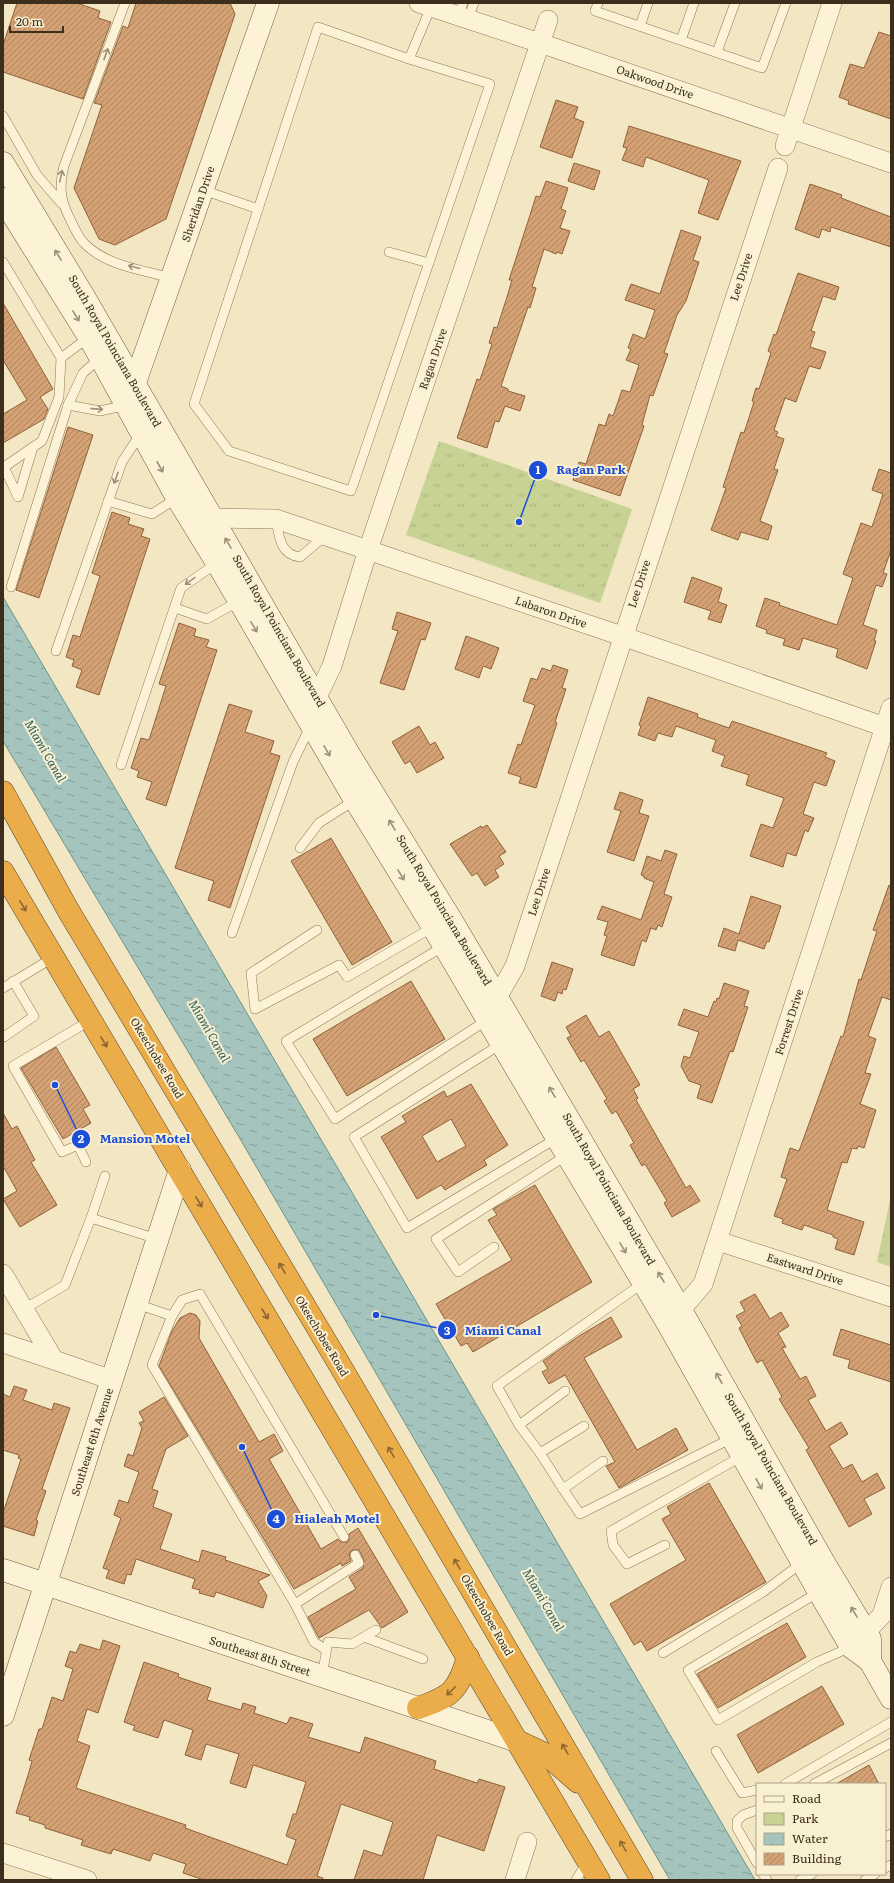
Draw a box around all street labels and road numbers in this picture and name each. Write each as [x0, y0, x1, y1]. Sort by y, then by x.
street label: Oakwood Drive [615, 60, 696, 102]
street label: Sheridan Drive [177, 163, 218, 244]
street label: Lee Drive [725, 250, 755, 303]
street label: South Royal Poinciana Boulevard [66, 271, 166, 430]
street label: Ragan Drive [414, 326, 450, 392]
street label: South Royal Poinciana Boulevard [230, 551, 330, 710]
street label: Lee Drive [623, 557, 653, 610]
street label: Labaron Drive [513, 591, 590, 631]
street label: South Royal Poinciana Boulevard [393, 831, 497, 988]
street label: Lee Drive [523, 865, 553, 918]
street label: Forrest Drive [770, 986, 806, 1057]
street label: Okeechobee Road [127, 1014, 189, 1101]
street label: South Royal Poinciana Boulevard [560, 1109, 660, 1268]
street label: Eastward Drive [765, 1248, 846, 1288]
street label: Okeechobee Road [292, 1292, 354, 1379]
street label: Southeast 6th Avenue [66, 1385, 116, 1498]
street label: South Royal Poinciana Boulevard [722, 1389, 822, 1548]
street label: Okeechobee Road [458, 1571, 518, 1659]
street label: Southeast 8th Street [208, 1631, 314, 1679]

